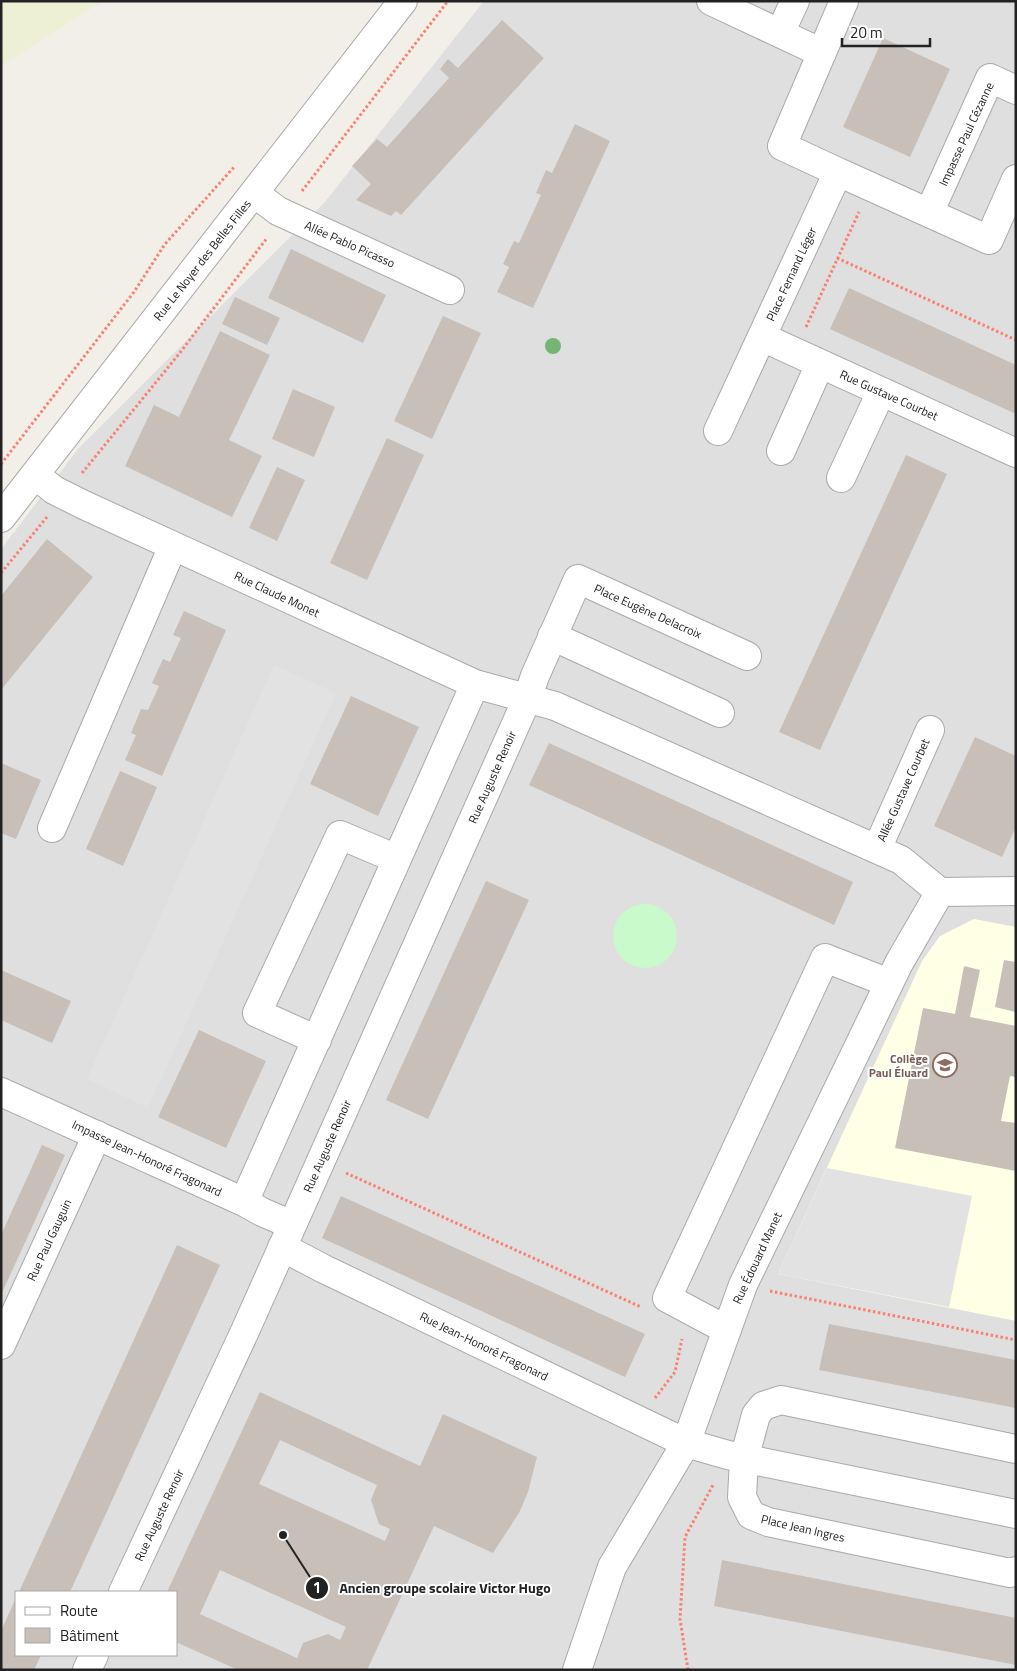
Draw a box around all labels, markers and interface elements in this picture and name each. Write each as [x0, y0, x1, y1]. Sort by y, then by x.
scale bar [842, 15, 930, 47]
text: 20 m [850, 21, 883, 44]
street label: Impasse Paul Cézanne [934, 79, 998, 189]
street label: Rue Le Noyer des Belles Filles [148, 195, 256, 325]
street label: Allée Pablo Picasso [302, 216, 398, 272]
street label: Place Fernand Léger [761, 224, 821, 324]
street label: Rue Gustave Courbet [837, 365, 942, 426]
street label: Rue Claude Monet [231, 566, 324, 622]
street label: Place Eugène Delacroix [591, 579, 706, 644]
street label: Rue Auguste Renoir [463, 728, 521, 826]
street label: Allée Gustave Courbet [872, 735, 935, 845]
place label: Collège Paul Éluard [869, 1049, 928, 1082]
school or university icon: Collège Paul Éluard [932, 1052, 958, 1078]
street label: Rue Auguste Renoir [298, 1097, 356, 1195]
street label: Impasse Jean-Honoré Fragonard [69, 1115, 225, 1201]
street label: Rue Paul Gauguin [22, 1196, 76, 1284]
street label: Rue Édouard Manet [727, 1208, 787, 1307]
street label: Rue Jean-Honoré Fragonard [416, 1307, 552, 1385]
street label: Rue Auguste Renoir [129, 1466, 189, 1564]
street label: Place Jean Ingres [759, 1509, 847, 1547]
callout: Ancien groupe scolaire Victor Hugo [305, 1574, 561, 1603]
text: 1 [313, 1576, 321, 1599]
text: Ancien groupe scolaire Victor Hugo [339, 1577, 551, 1598]
legend [15, 1591, 178, 1656]
text: Route [60, 1599, 98, 1622]
text: Bâtiment [60, 1624, 119, 1647]

